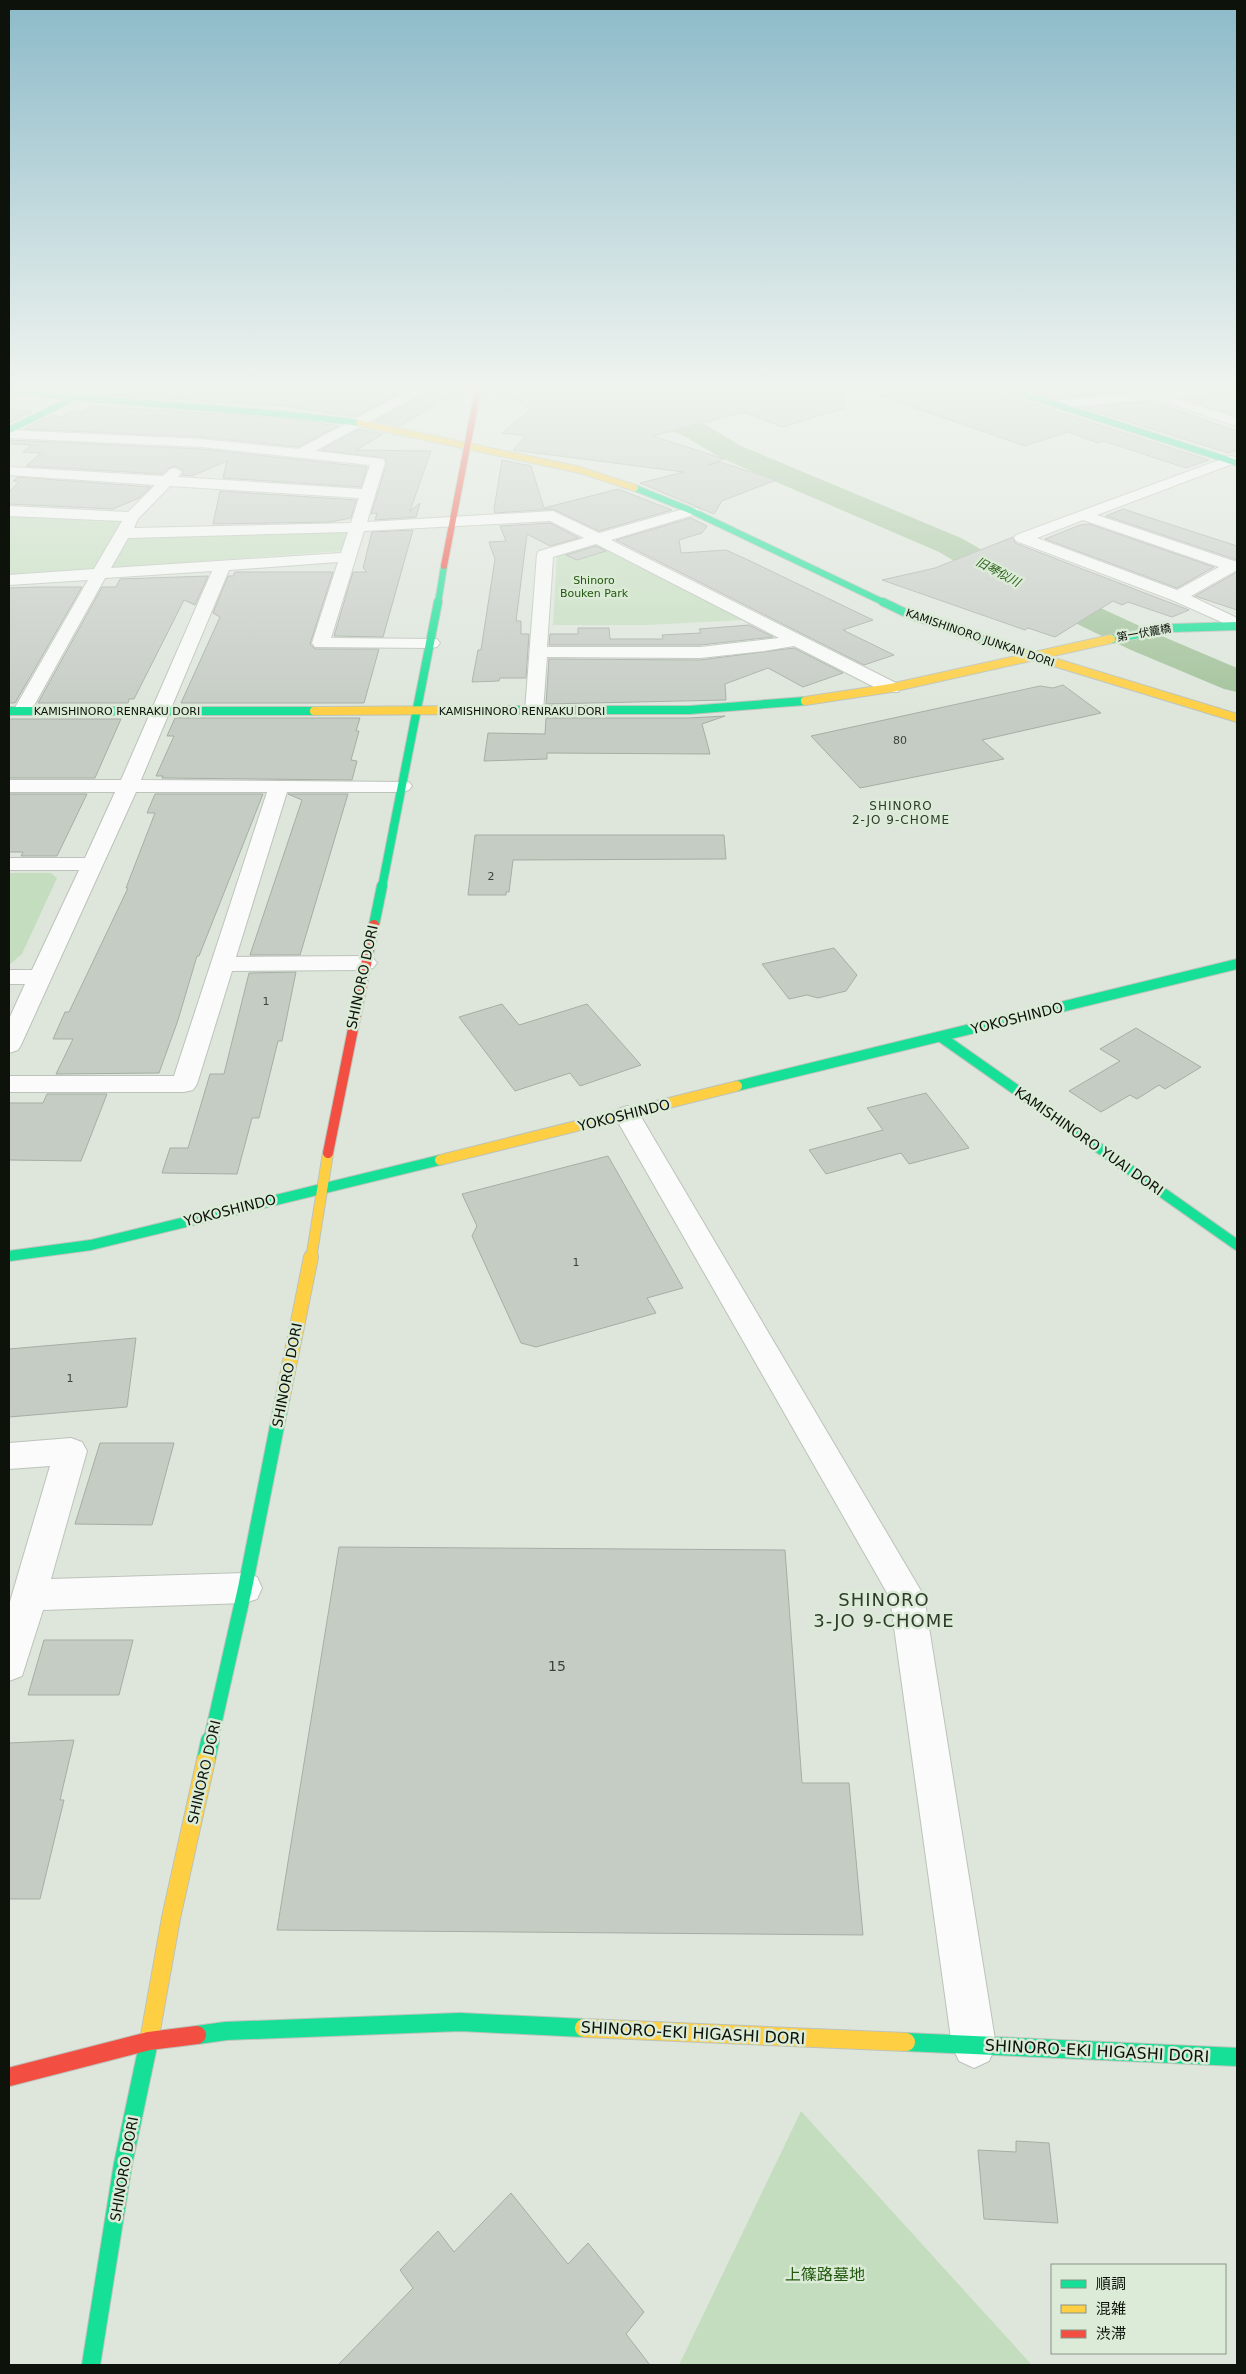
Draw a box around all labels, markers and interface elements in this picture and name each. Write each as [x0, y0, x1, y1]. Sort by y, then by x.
water label: 旧琴似川 [974, 555, 1024, 590]
park label: Shinoro Bouken Park [560, 574, 629, 600]
street label: KAMISHINORO JUNKAN DORI [904, 606, 1056, 670]
street label: 第一伏籠橋 [1116, 622, 1172, 644]
street label: KAMISHINORO RENRAKU DORI [34, 705, 200, 718]
street label: KAMISHINORO RENRAKU DORI [439, 705, 605, 718]
house number: 80 [893, 734, 907, 747]
district label: SHINORO 2-JO 9-CHOME [852, 799, 950, 827]
house number: 2 [488, 870, 495, 883]
street label: SHINORO DORI [343, 924, 381, 1030]
house number: 1 [263, 995, 270, 1008]
street label: YOKOSHINDO [968, 999, 1065, 1037]
street label: KAMISHINORO YUAI DORI [1012, 1084, 1166, 1198]
street label: YOKOSHINDO [575, 1096, 672, 1134]
street label: YOKOSHINDO [181, 1191, 278, 1229]
house number: 1 [573, 1256, 580, 1269]
street label: SHINORO DORI [269, 1322, 305, 1428]
house number: 1 [67, 1372, 74, 1385]
district label: SHINORO 3-JO 9-CHOME [813, 1589, 955, 1631]
house number: 15 [548, 1658, 566, 1674]
street label: SHINORO DORI [184, 1719, 224, 1825]
street label: SHINORO-EKI HIGASHI DORI [580, 2018, 806, 2048]
street label: SHINORO-EKI HIGASHI DORI [984, 2036, 1210, 2066]
street label: SHINORO DORI [107, 2115, 141, 2223]
legend [1051, 2264, 1226, 2354]
park label: 上篠路墓地 [785, 2265, 865, 2284]
text: 順調 [1096, 2275, 1126, 2293]
text: 混雑 [1096, 2300, 1126, 2318]
text: 渋滞 [1096, 2325, 1126, 2343]

